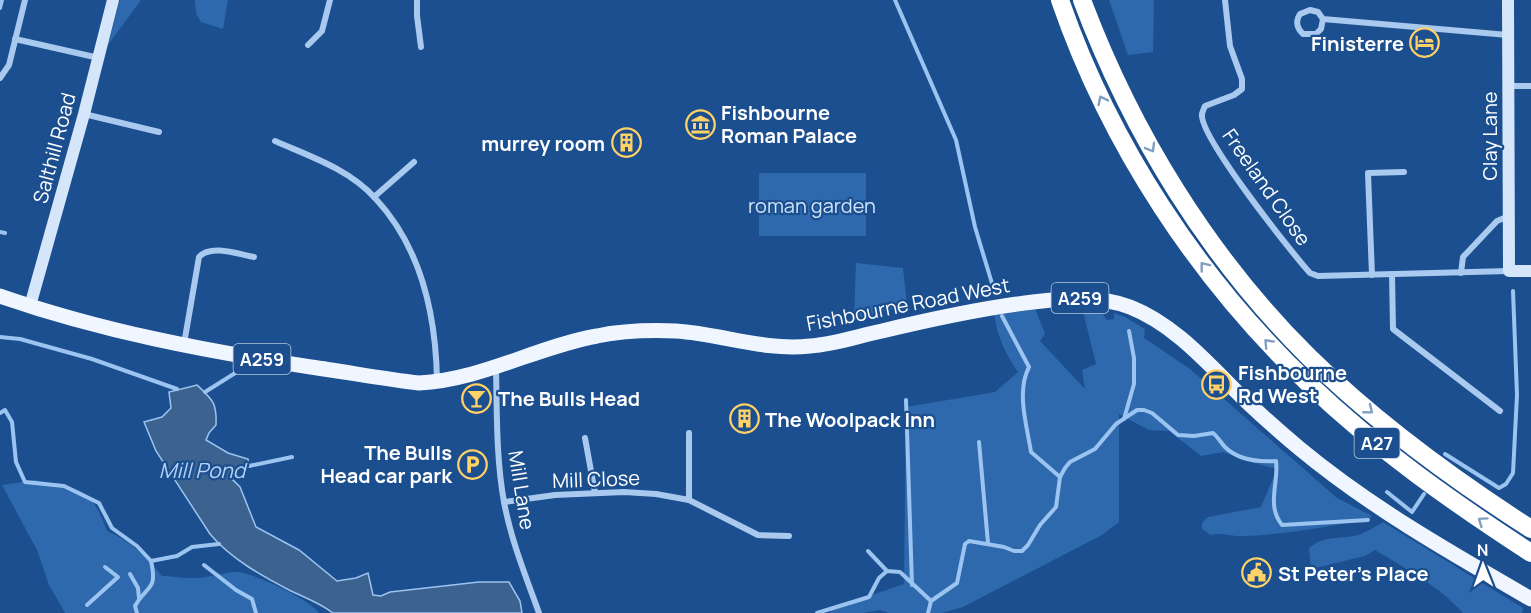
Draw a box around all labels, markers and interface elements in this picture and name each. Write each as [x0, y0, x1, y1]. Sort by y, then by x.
hotel icon: Finisterre [1409, 27, 1441, 59]
place label: Finisterre [1311, 30, 1404, 57]
street label: Salthill Road [26, 90, 82, 206]
street label: Clay Lane [1476, 92, 1503, 180]
one-way arrow [1098, 96, 1109, 107]
place label: Fishbourne Roman Palace [721, 99, 857, 149]
museum icon: Fishbourne Roman Palace [684, 108, 716, 140]
street label: Freeland Close [1217, 123, 1317, 251]
building icon: murrey room [610, 127, 642, 159]
place label: murrey room [481, 130, 605, 157]
one-way arrow [1144, 142, 1155, 152]
park label: roman garden [748, 192, 876, 219]
one-way arrow [1201, 262, 1212, 273]
street label: Fishbourne Road West [804, 271, 1012, 337]
road number: A259 [1052, 283, 1108, 313]
one-way arrow [1264, 339, 1275, 349]
road number: A259 [234, 344, 290, 374]
place label: Fishbourne Rd West [1238, 359, 1347, 409]
bus stop icon: Fishbourne Rd West [1201, 368, 1233, 400]
bar icon: The Bulls Head [461, 382, 493, 414]
place label: The Bulls Head [498, 385, 640, 412]
one-way arrow [1362, 402, 1373, 413]
building icon: The Woolpack Inn [728, 403, 760, 435]
place label: The Woolpack Inn [765, 406, 935, 433]
road number: A27 [1354, 428, 1400, 458]
place label: The Bulls Head car park [320, 439, 453, 489]
parking icon: The Bulls Head car park [457, 448, 489, 480]
street label: Mill Lane [502, 449, 542, 531]
water label: Mill Pond [159, 456, 248, 484]
street label: Mill Close [552, 464, 640, 494]
one-way arrow [1478, 517, 1489, 528]
north arrow [1453, 535, 1513, 595]
text: N [1477, 539, 1489, 561]
public building icon: St Peter’s Place [1241, 557, 1273, 589]
place label: St Peter’s Place [1278, 560, 1429, 587]

